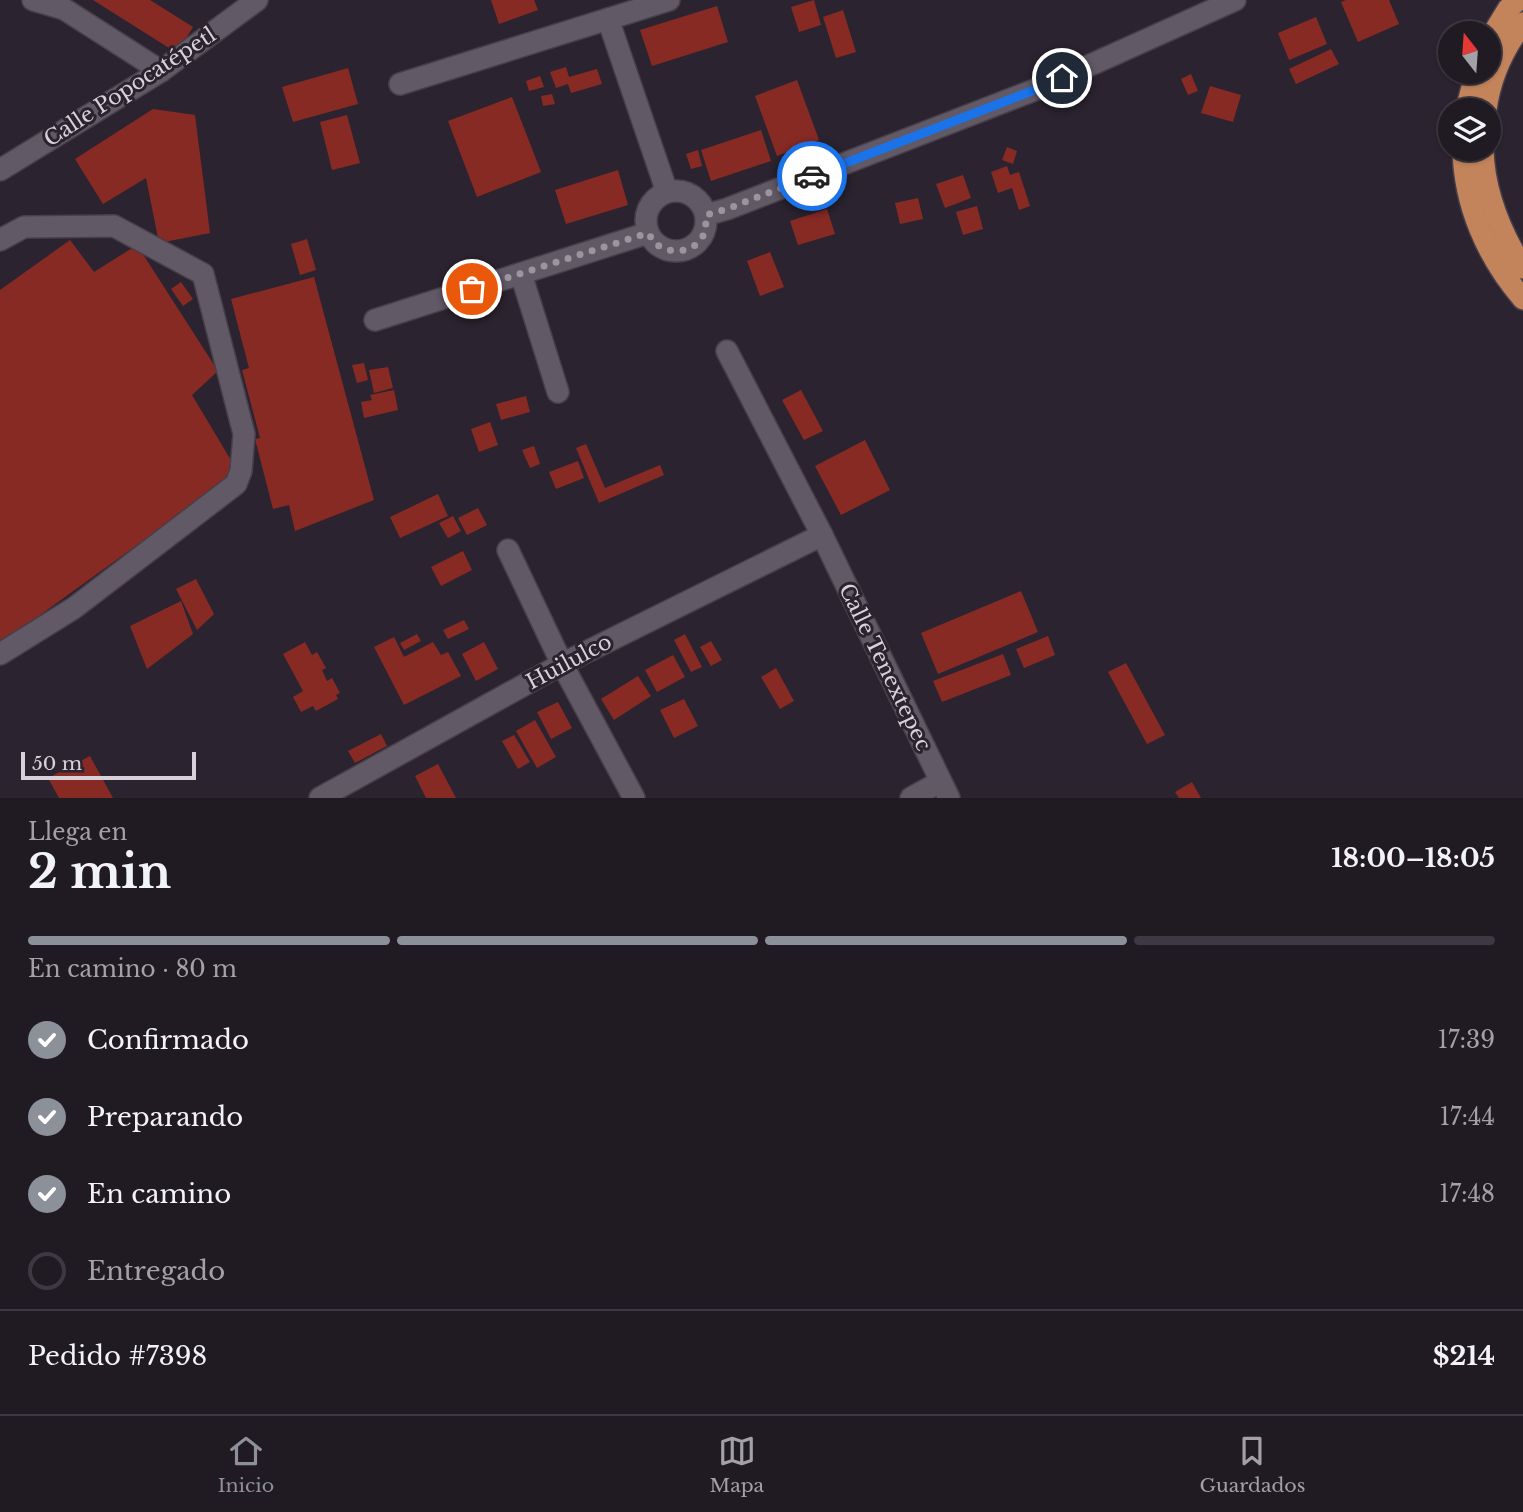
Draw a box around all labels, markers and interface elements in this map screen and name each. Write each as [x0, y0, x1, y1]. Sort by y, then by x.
north arrow [1438, 21, 1502, 84]
map controls [1438, 21, 1501, 161]
street label: Calle Popocatépetl [39, 22, 221, 152]
pin [1032, 48, 1092, 108]
icon: home [1043, 59, 1081, 97]
button: layers [1438, 98, 1501, 161]
courier [777, 141, 847, 211]
icon: car [793, 157, 831, 195]
pin [442, 259, 502, 319]
icon: bag [453, 270, 491, 308]
street label: Calle Tenextepec [833, 579, 937, 755]
street label: Huilulco [522, 629, 616, 695]
scale bar [21, 749, 196, 781]
text: 50 m [32, 752, 82, 775]
text: Llega en [28, 818, 127, 846]
text: 18:00–18:05 [1331, 842, 1495, 874]
text: 2 min [28, 843, 171, 900]
text: En camino · 80 m [28, 955, 237, 983]
icon: check [28, 1021, 66, 1059]
text: Confirmado [87, 1024, 249, 1056]
text: 17:39 [1438, 1026, 1495, 1054]
icon: check [28, 1098, 66, 1136]
text: Preparando [87, 1101, 243, 1133]
text: 17:44 [1440, 1103, 1495, 1131]
icon: check [28, 1175, 66, 1213]
text: En camino [87, 1178, 231, 1210]
text: 17:48 [1439, 1180, 1495, 1208]
text: Entregado [87, 1255, 225, 1287]
text: Pedido #7398 [28, 1340, 207, 1372]
text: $214 [1433, 1340, 1495, 1372]
tab: Inicio [218, 1432, 274, 1497]
tab: Mapa [709, 1432, 764, 1497]
tab: Guardados [1199, 1432, 1305, 1497]

